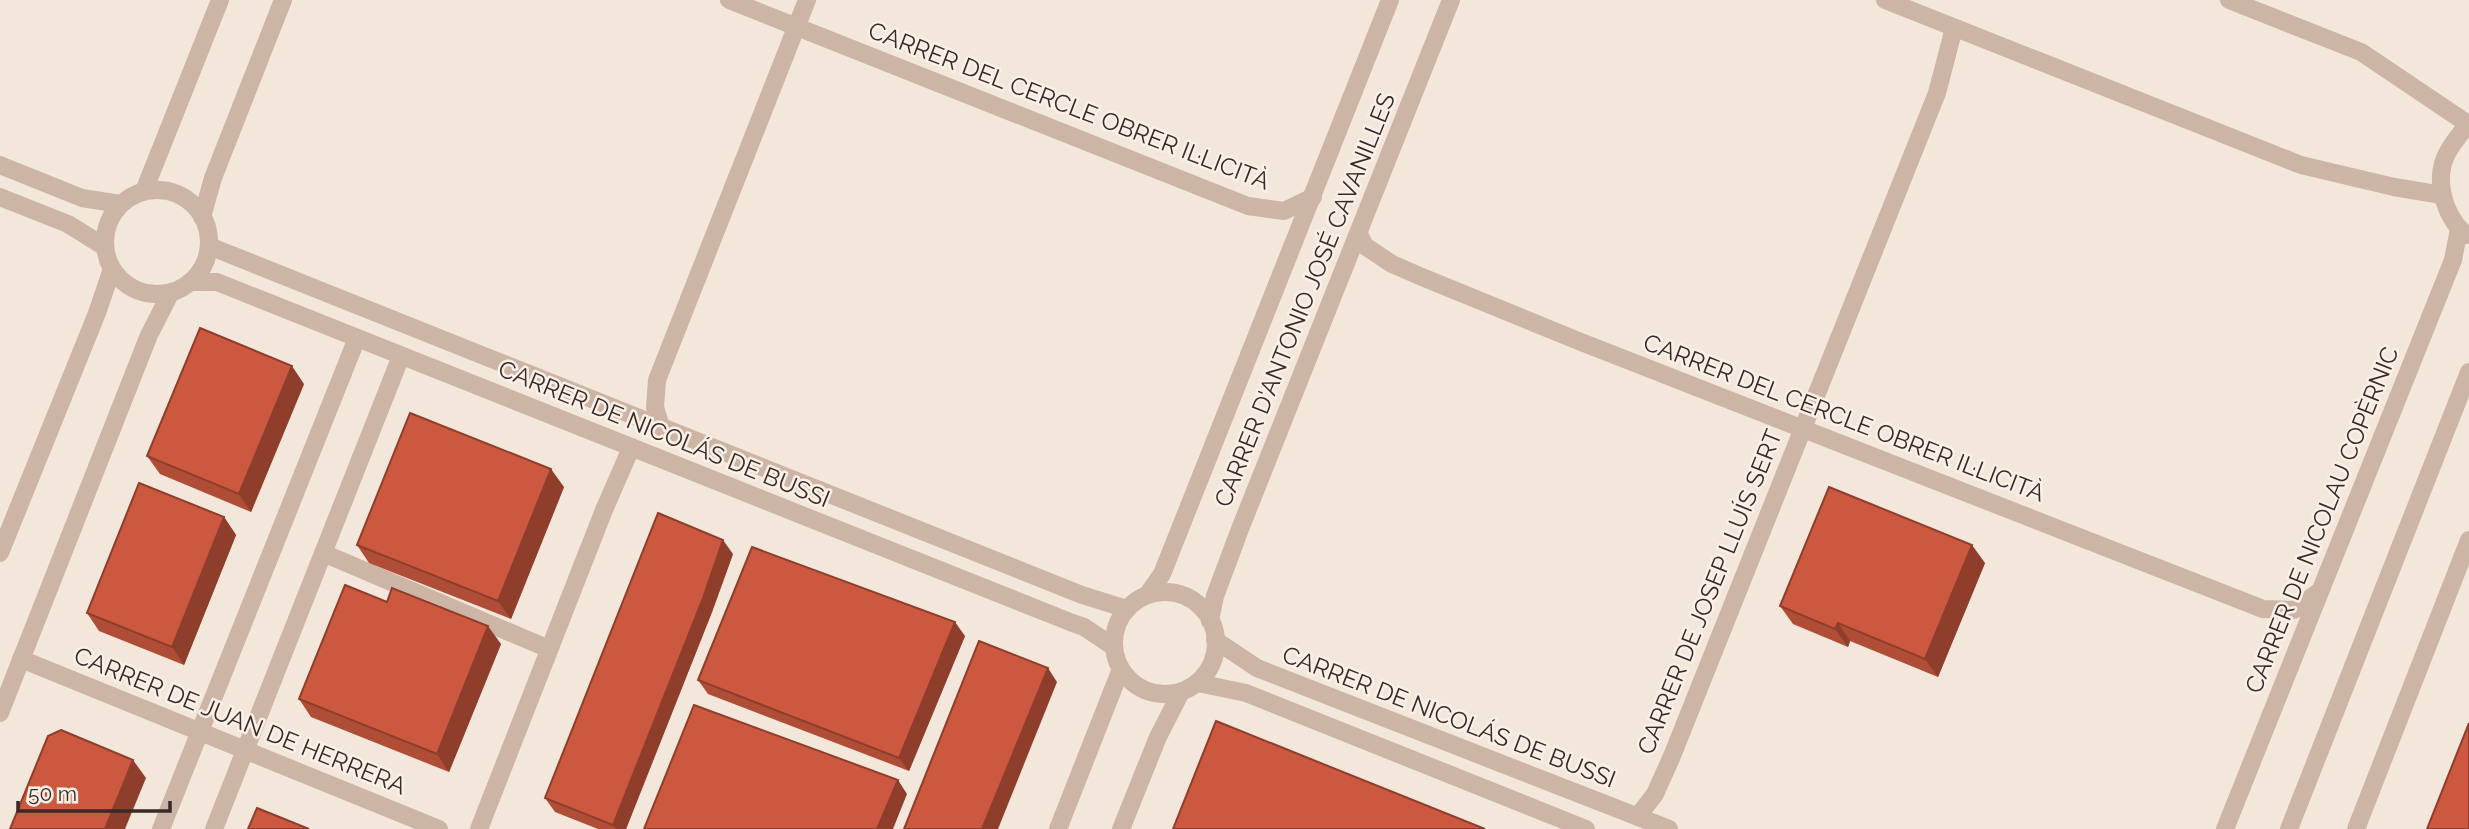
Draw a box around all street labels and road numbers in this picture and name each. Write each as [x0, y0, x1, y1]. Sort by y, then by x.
street label: CARRER DEL CERCLE OBRER IL·LICITÀ [864, 15, 1274, 196]
street label: CARRER D'ANTONIO JOSÉ CAVANILLES [1208, 89, 1401, 511]
street label: CARRER DEL CERCLE OBRER IL·LICITÀ [1639, 327, 2049, 508]
street label: CARRER DE NICOLAU COPÈRNIC [2239, 342, 2404, 697]
street label: CARRER DE NICOLÁS DE BUSSI [494, 354, 834, 513]
street label: CARRER DE JOSEP LLUÍS SERT [1631, 425, 1788, 759]
street label: CARRER DE NICOLÁS DE BUSSI [1278, 639, 1620, 794]
street label: CARRER DE JUAN DE HERRERA [70, 641, 410, 801]

